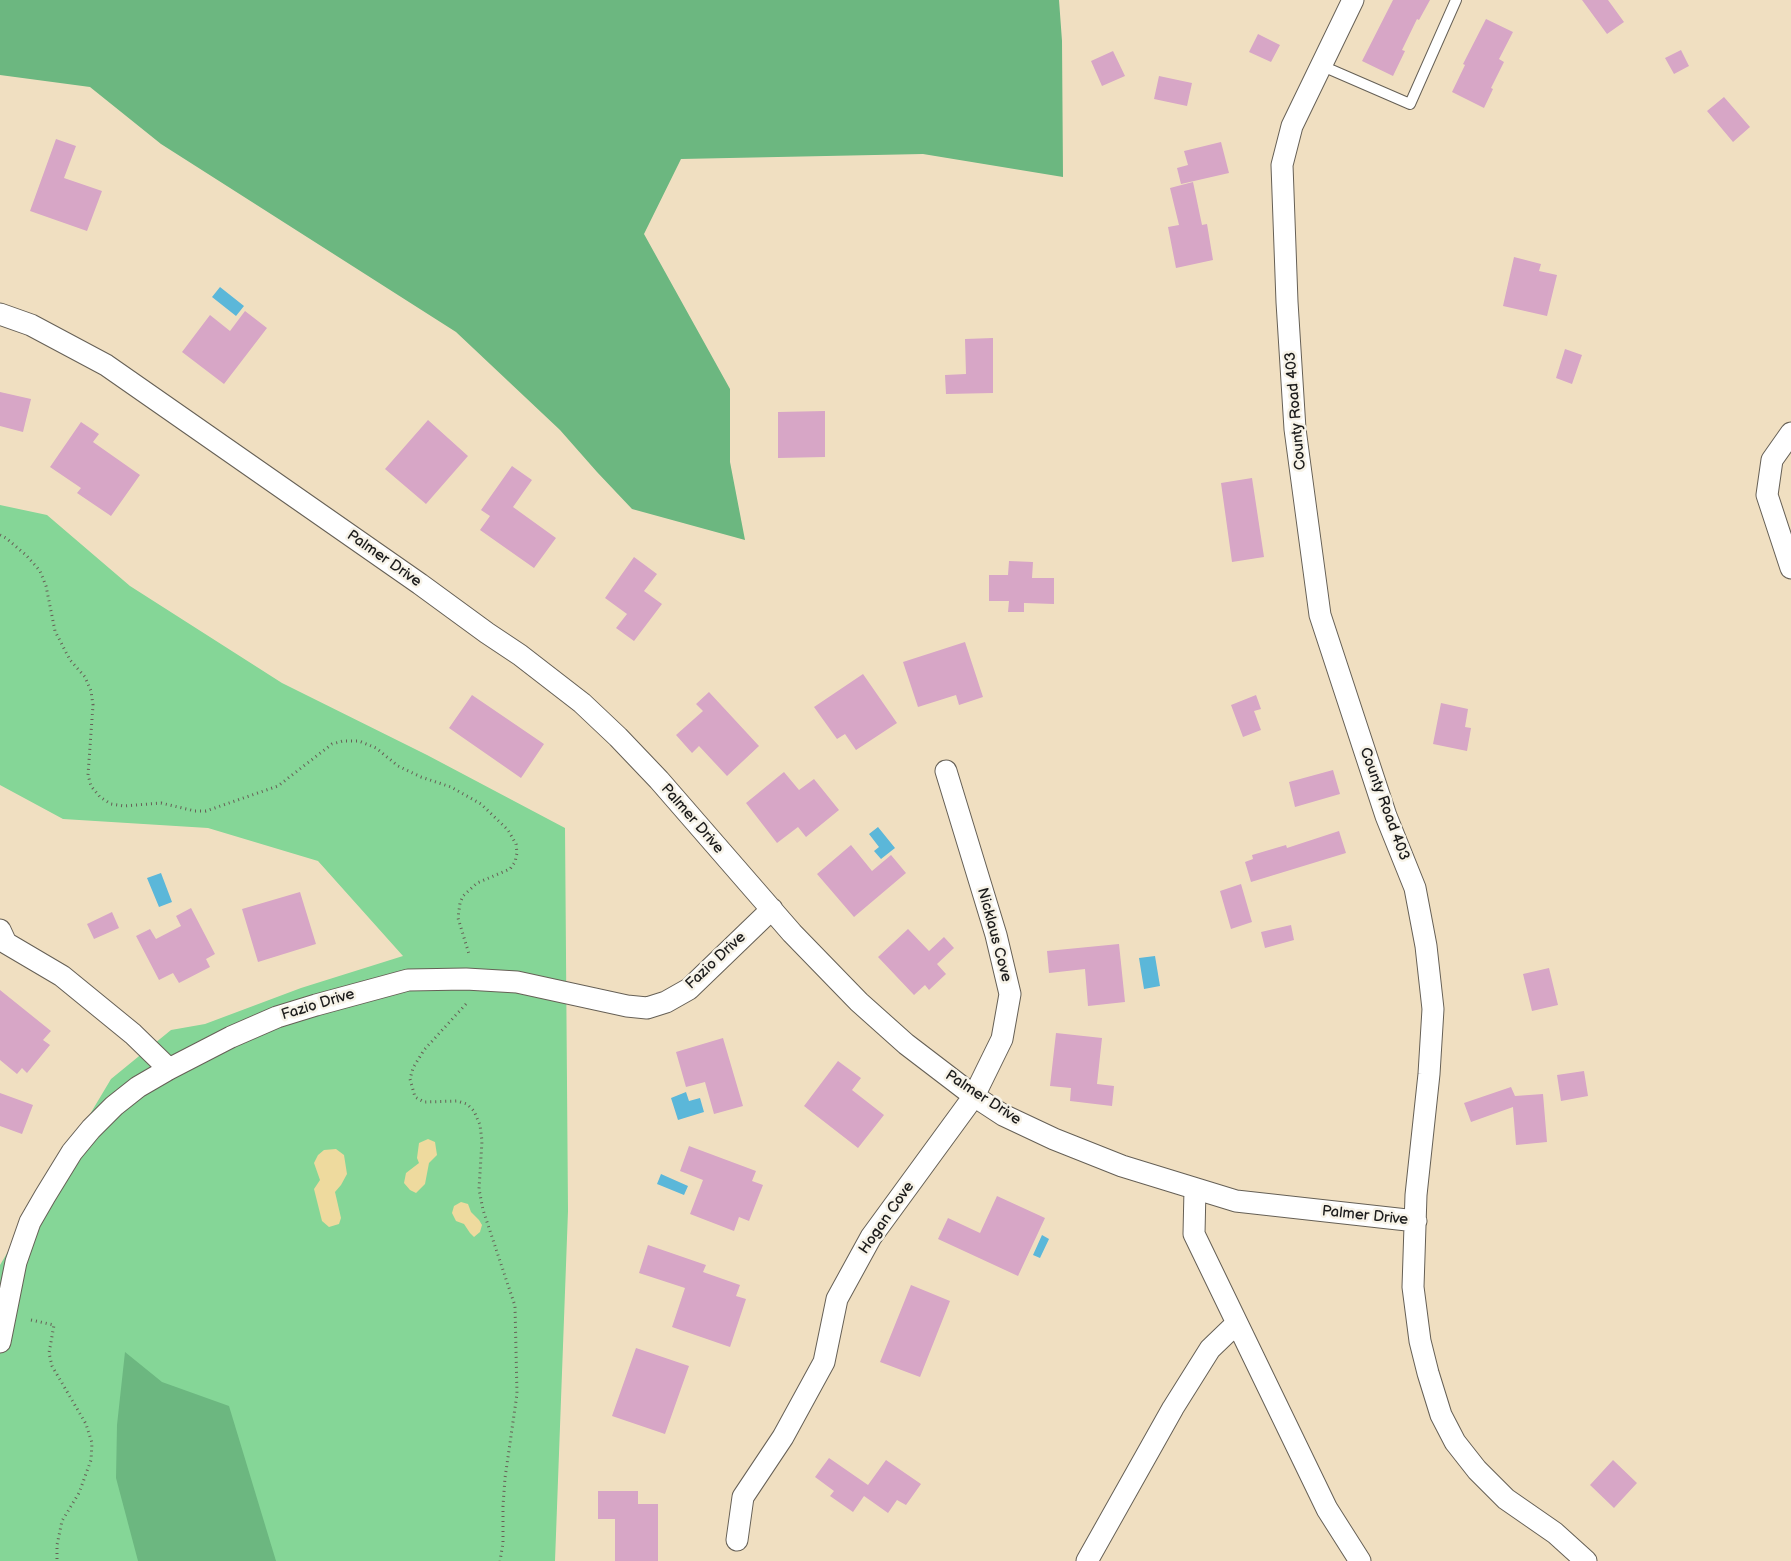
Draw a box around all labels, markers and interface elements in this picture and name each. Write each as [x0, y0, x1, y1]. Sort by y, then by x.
street label: County Road 403 [1282, 351, 1310, 471]
street label: Palmer Drive [343, 527, 425, 591]
street label: County Road 403 [1355, 745, 1413, 863]
street label: Palmer Drive [657, 780, 727, 858]
street label: Nicklaus Cove [973, 886, 1015, 984]
street label: Fazio Drive [682, 929, 750, 993]
street label: Fazio Drive [279, 985, 357, 1025]
street label: Palmer Drive [942, 1067, 1024, 1129]
street label: Hogan Cove [855, 1178, 919, 1258]
street label: Palmer Drive [1321, 1203, 1409, 1229]

